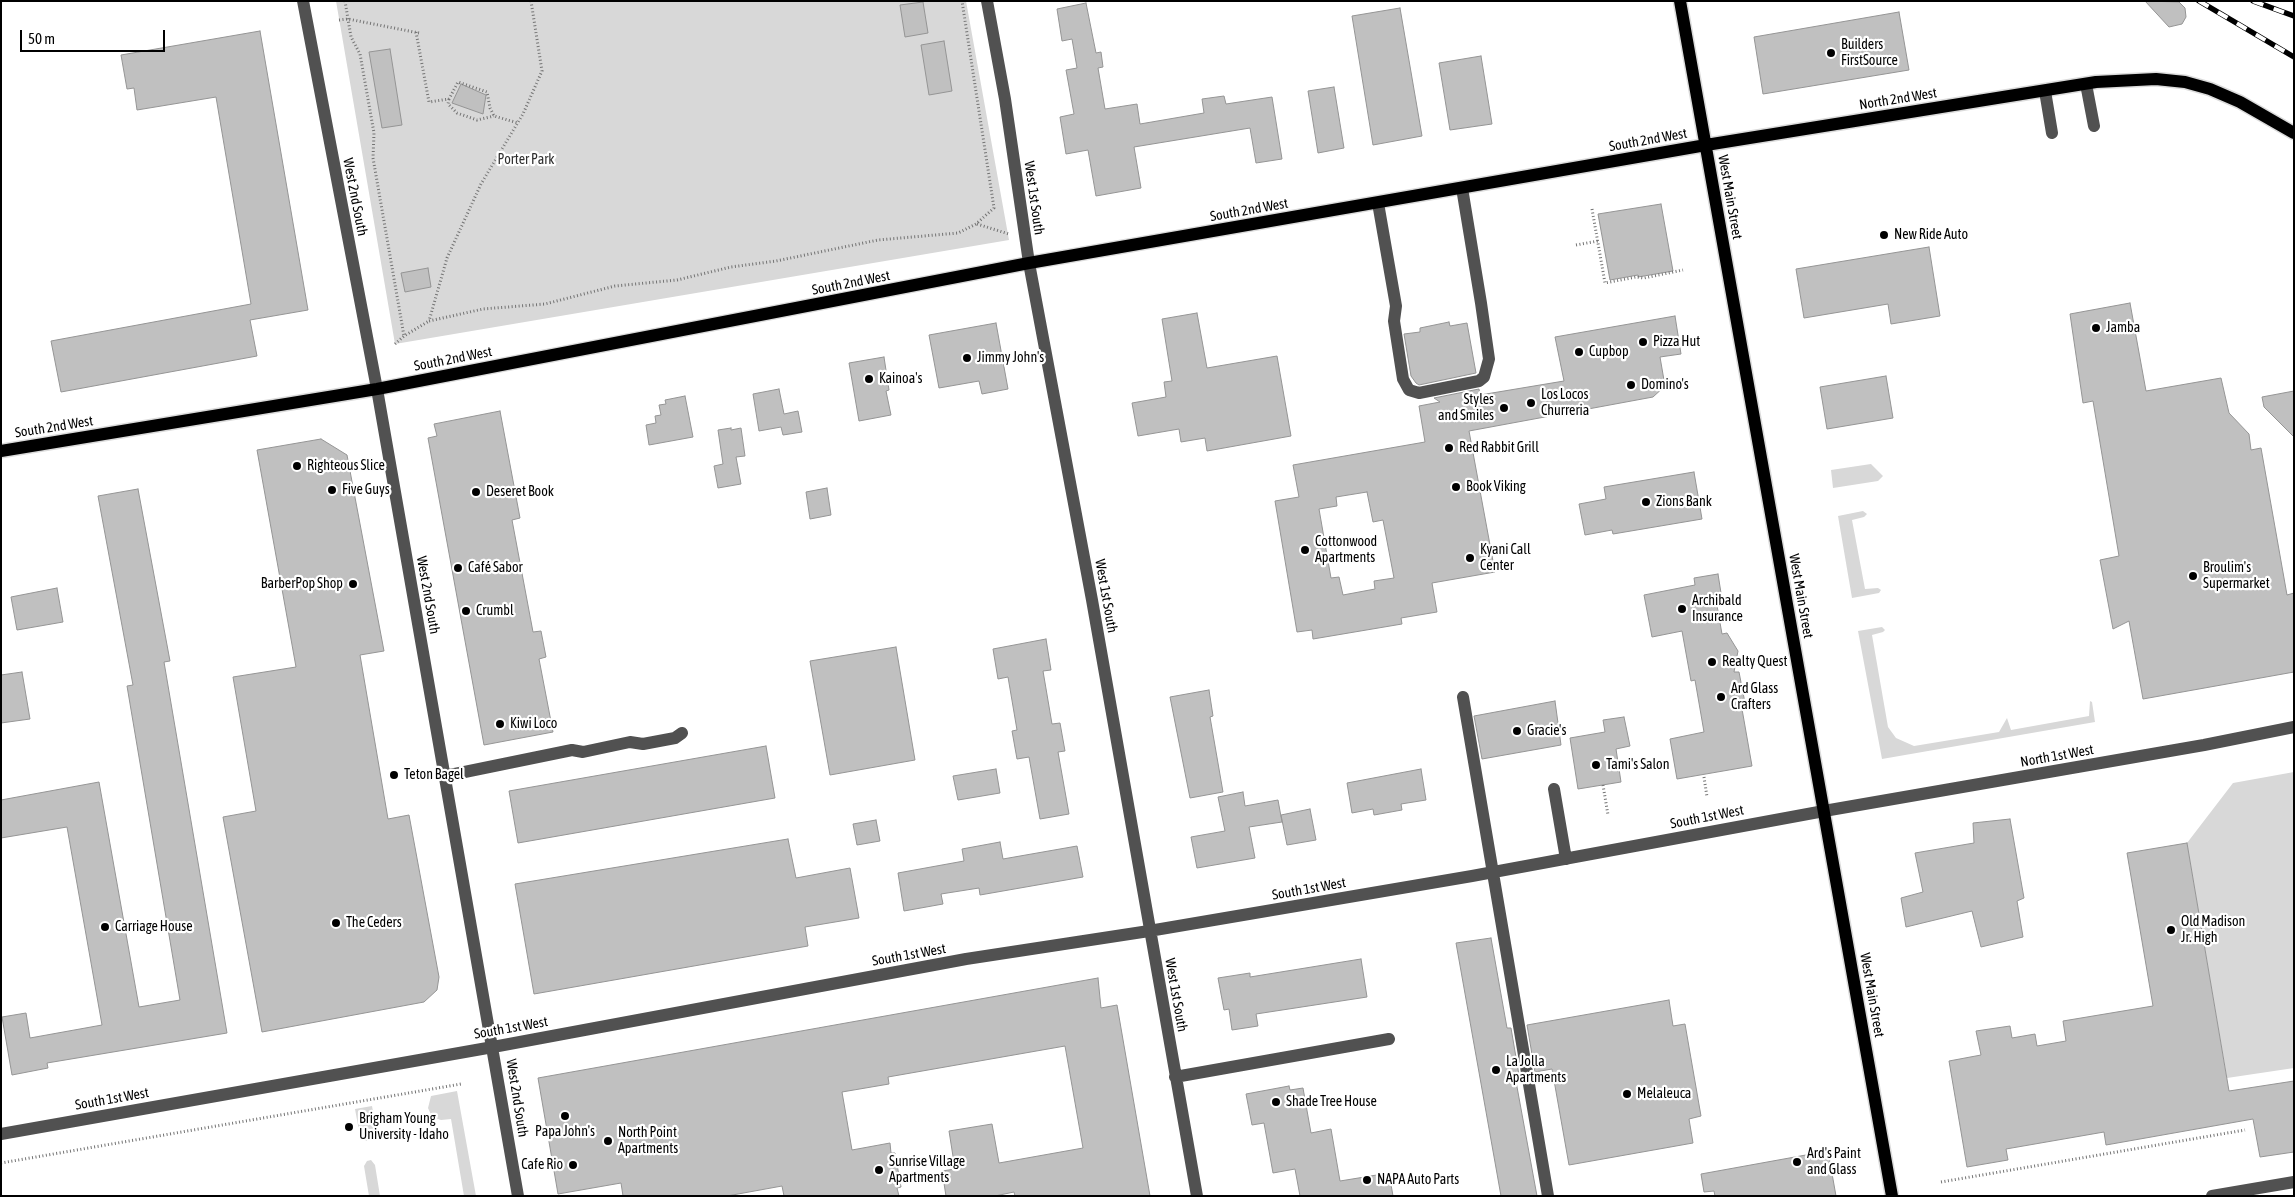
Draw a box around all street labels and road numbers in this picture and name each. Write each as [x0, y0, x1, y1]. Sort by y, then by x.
street label: North 2nd West [1858, 85, 1938, 113]
street label: South 2nd West [1608, 125, 1688, 155]
street label: West Main Street [1714, 153, 1746, 241]
street label: West 2nd South [339, 157, 371, 237]
street label: West 1st South [1020, 160, 1048, 236]
street label: South 2nd West [1209, 195, 1289, 225]
street label: South 2nd West [811, 267, 891, 299]
street label: South 2nd West [413, 343, 493, 375]
street label: South 2nd West [14, 413, 94, 441]
street label: West Main Street [1785, 552, 1817, 640]
street label: West 2nd South [413, 555, 443, 635]
street label: West 1st South [1091, 558, 1121, 634]
street label: North 1st West [2019, 741, 2095, 771]
street label: South 1st West [1669, 802, 1745, 832]
street label: South 1st West [1271, 874, 1347, 904]
street label: South 1st West [871, 940, 947, 970]
street label: West Main Street [1856, 951, 1888, 1039]
street label: West 1st South [1161, 957, 1191, 1033]
street label: South 1st West [473, 1013, 549, 1043]
street label: West 2nd South [503, 1058, 531, 1138]
street label: South 1st West [74, 1084, 150, 1114]

